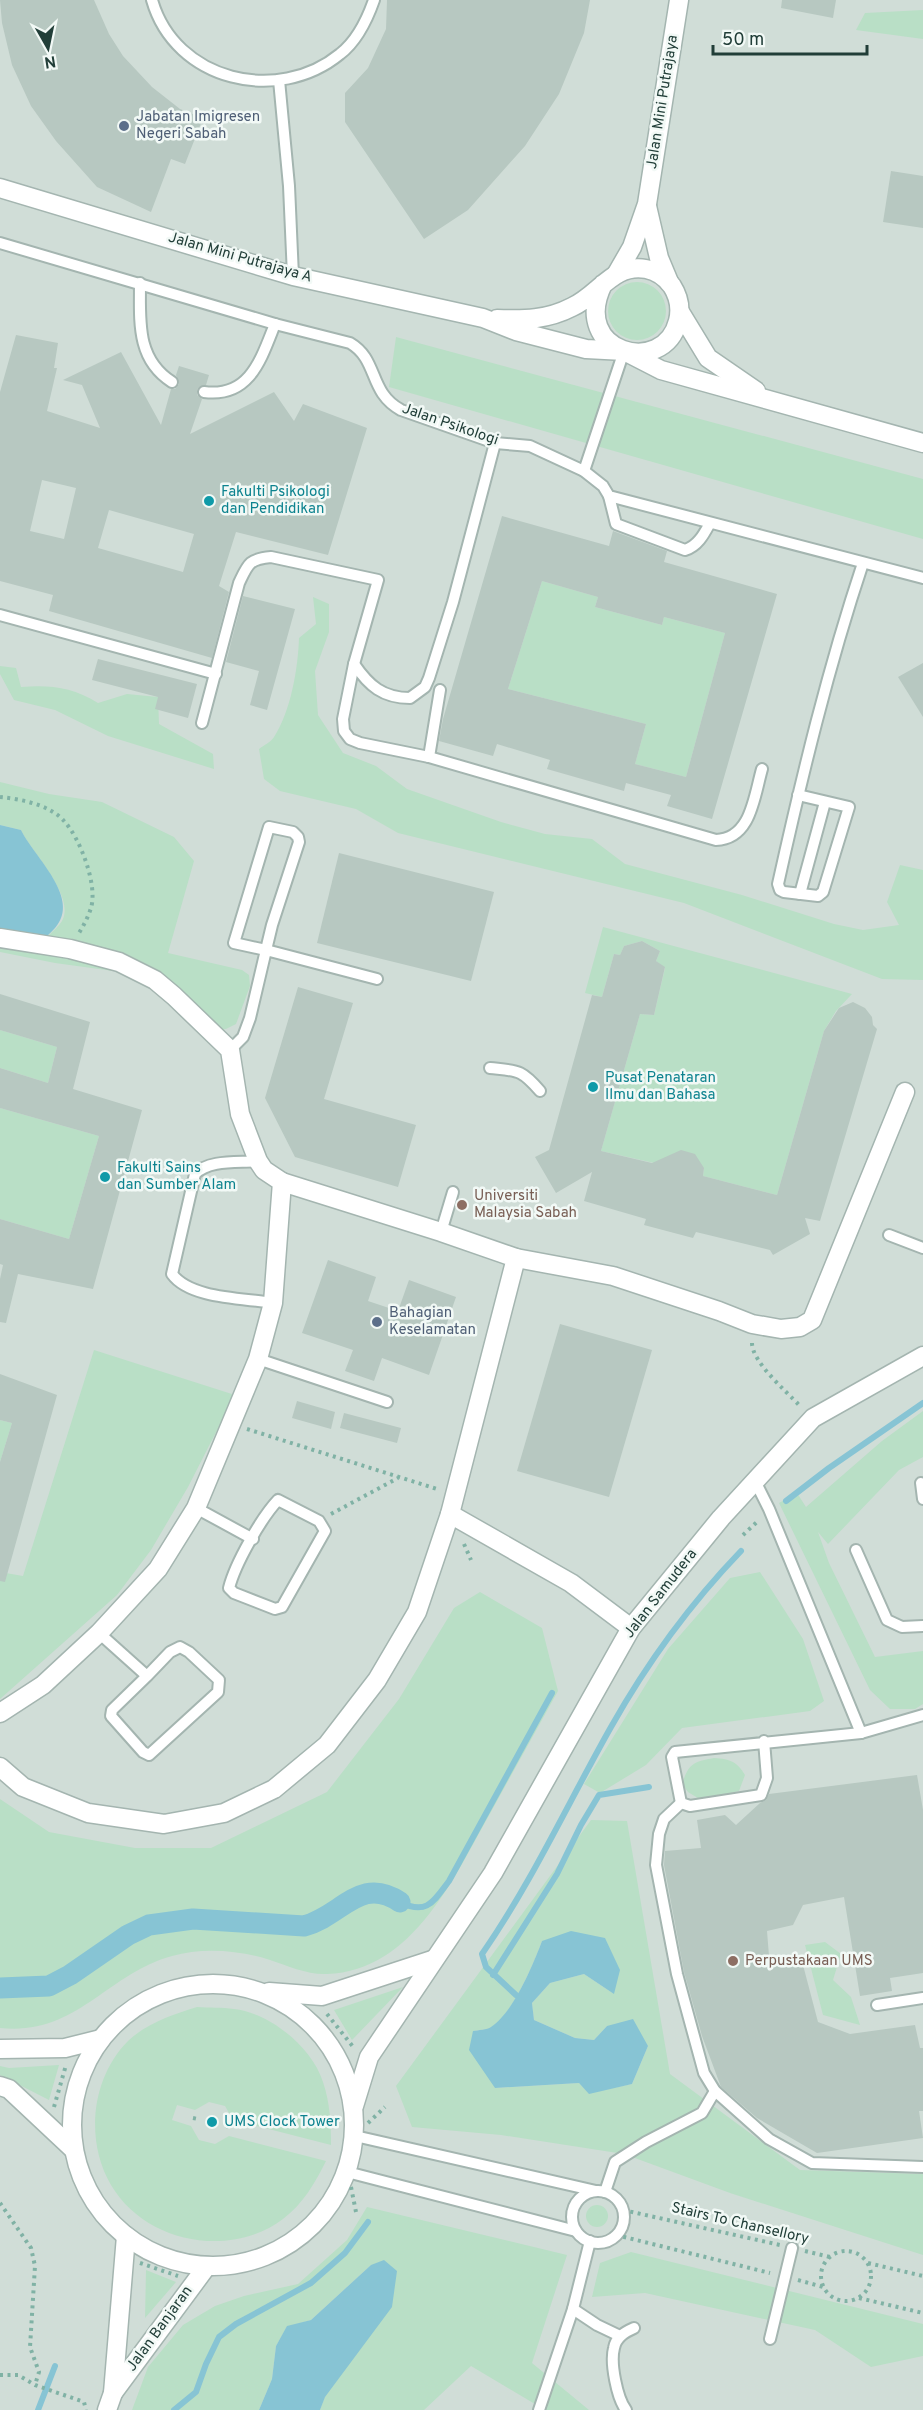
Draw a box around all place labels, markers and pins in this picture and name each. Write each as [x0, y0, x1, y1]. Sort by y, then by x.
place label: Jabatan Imigresen Negeri Sabah [136, 108, 260, 144]
marker: Jabatan Imigresen Negeri Sabah [117, 119, 131, 133]
place label: Fakulti Psikologi dan Pendidikan [221, 483, 330, 519]
marker: Fakulti Psikologi dan Pendidikan [202, 494, 216, 508]
place label: Pusat Penataran Ilmu dan Bahasa [605, 1069, 716, 1105]
marker: Pusat Penataran Ilmu dan Bahasa [586, 1080, 600, 1094]
place label: Fakulti Sains dan Sumber Alam [117, 1159, 236, 1195]
marker: Fakulti Sains dan Sumber Alam [98, 1170, 112, 1184]
place label: Universiti Malaysia Sabah [474, 1187, 577, 1223]
marker: Universiti Malaysia Sabah [455, 1198, 469, 1212]
place label: Bahagian Keselamatan [389, 1304, 476, 1340]
marker: Bahagian Keselamatan [370, 1315, 384, 1329]
place label: Perpustakaan UMS [745, 1952, 873, 1971]
marker: Perpustakaan UMS [726, 1954, 740, 1968]
place label: UMS Clock Tower [224, 2113, 340, 2132]
marker: UMS Clock Tower [205, 2115, 219, 2129]

